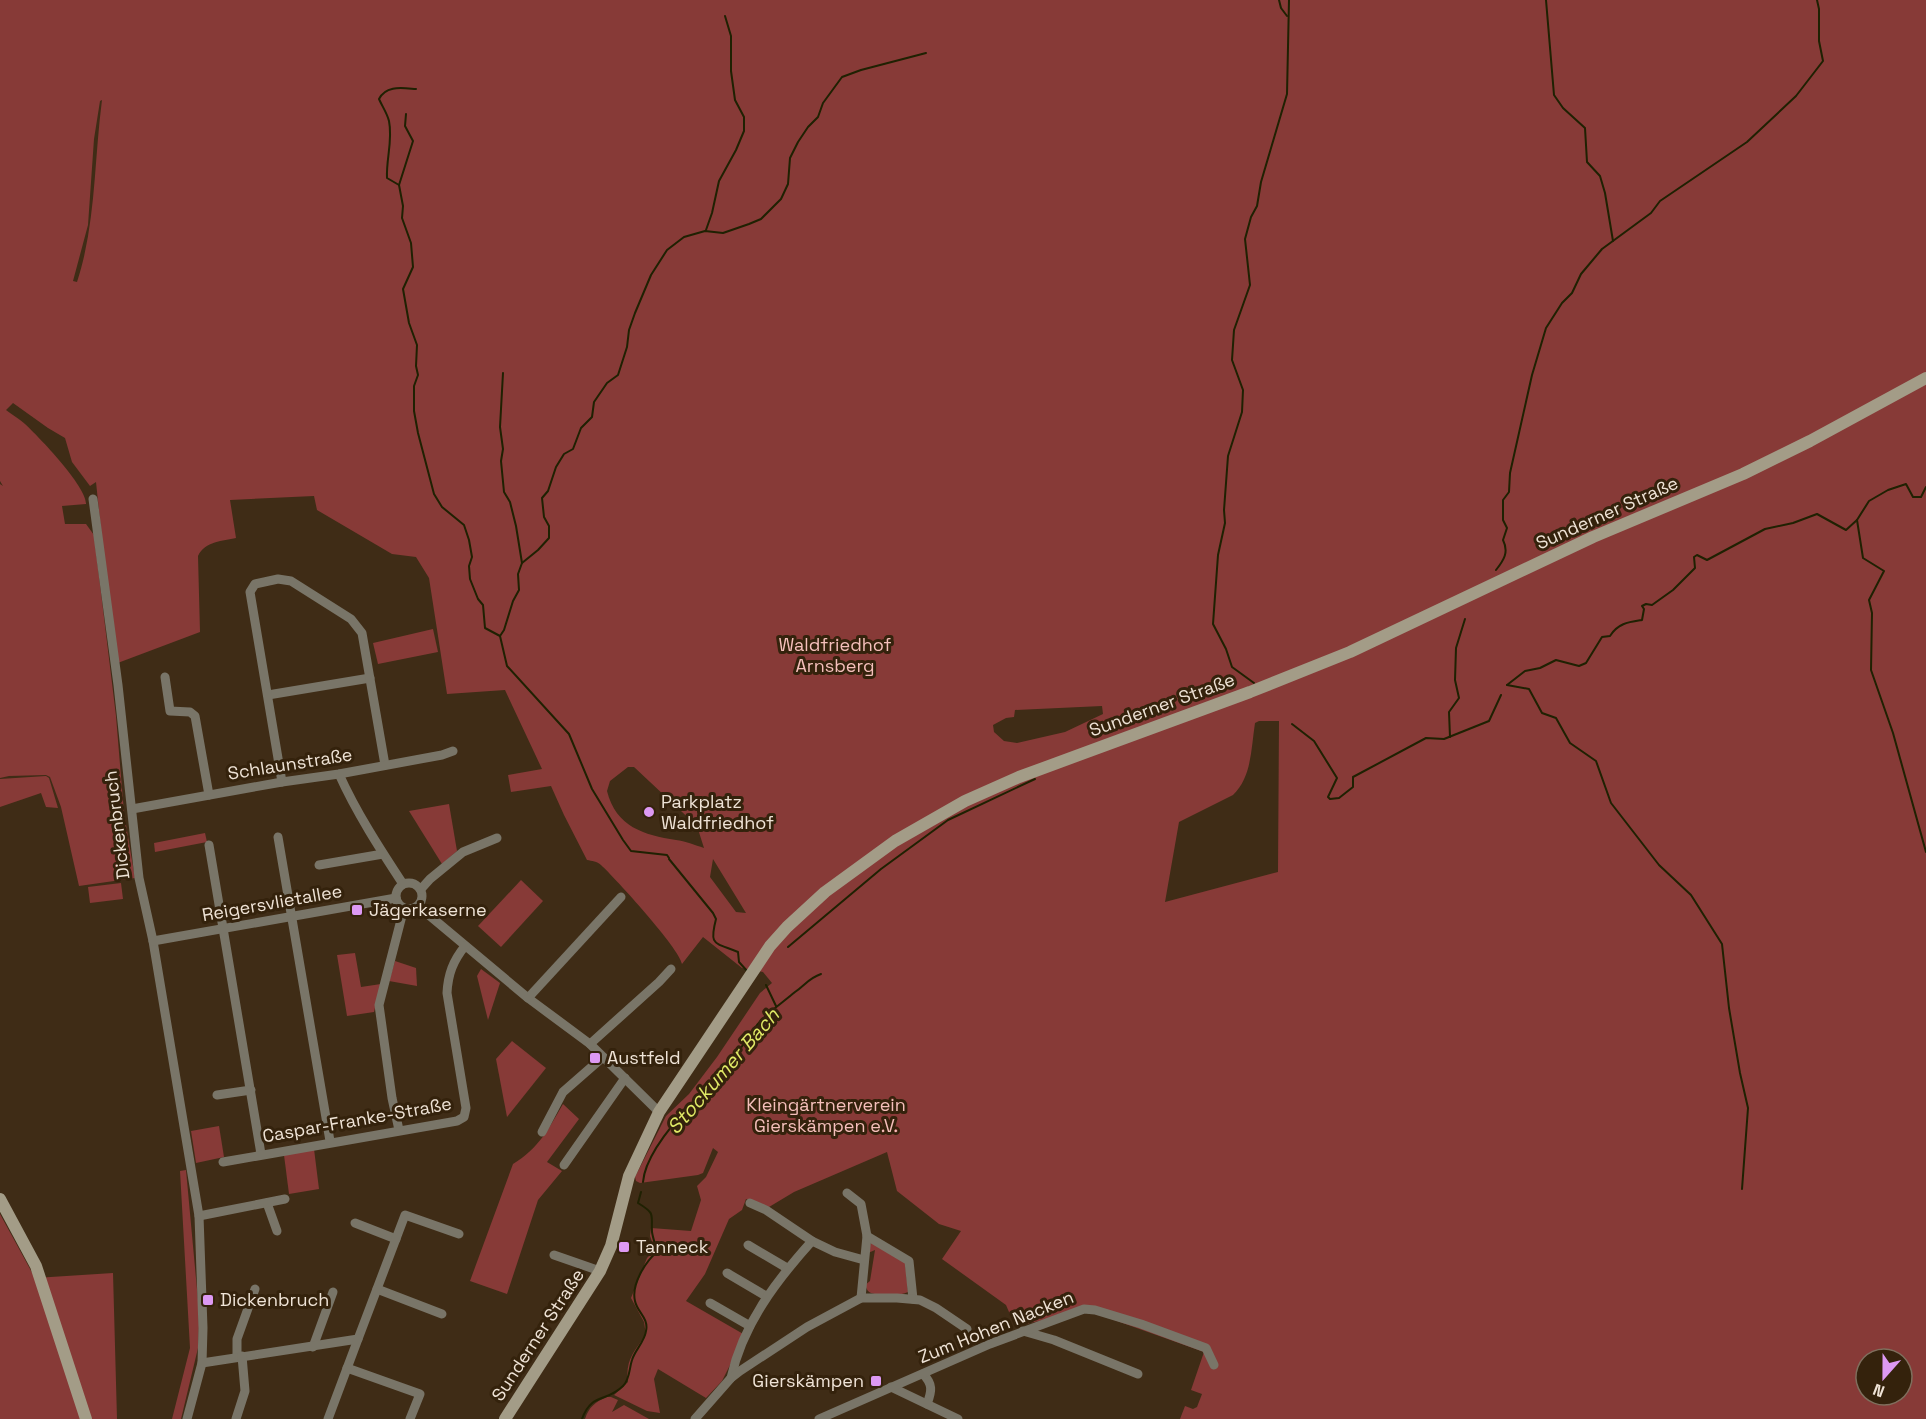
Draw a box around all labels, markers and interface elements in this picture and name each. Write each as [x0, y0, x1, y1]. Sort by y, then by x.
street label: Sunderner Straße [1532, 471, 1682, 554]
park label: Waldfriedhof Arnsberg [778, 633, 892, 677]
street label: Sunderner Straße [1086, 668, 1238, 742]
street label: Schlaunstraße [226, 742, 354, 785]
street label: Dickenbruch [98, 769, 135, 881]
place label: Parkplatz Waldfriedhof [661, 790, 774, 834]
marker: Parkplatz Waldfriedhof [642, 805, 656, 819]
street label: Reigersvlietallee [200, 879, 344, 926]
place label: Jägerkaserne [369, 898, 487, 921]
marker: Jägerkaserne [350, 903, 364, 917]
water label: Stockumer Bach [661, 1002, 785, 1139]
place label: Austfeld [607, 1046, 681, 1069]
marker: Austfeld [588, 1051, 602, 1065]
street label: Caspar-Franke-Straße [261, 1092, 453, 1147]
park label: Kleingärtnerverein Gierskämpen e.V. [746, 1093, 906, 1137]
place label: Tanneck [636, 1235, 709, 1258]
marker: Tanneck [617, 1240, 631, 1254]
street label: Sunderner Straße [486, 1264, 589, 1405]
street label: Zum Hohen Nacken [915, 1285, 1077, 1368]
place label: Dickenbruch [220, 1288, 329, 1311]
marker: Dickenbruch [201, 1293, 215, 1307]
north arrow [1854, 1347, 1914, 1407]
place label: Gierskämpen [752, 1369, 864, 1392]
marker: Gierskämpen [869, 1374, 883, 1388]
text: N [1870, 1379, 1888, 1402]

